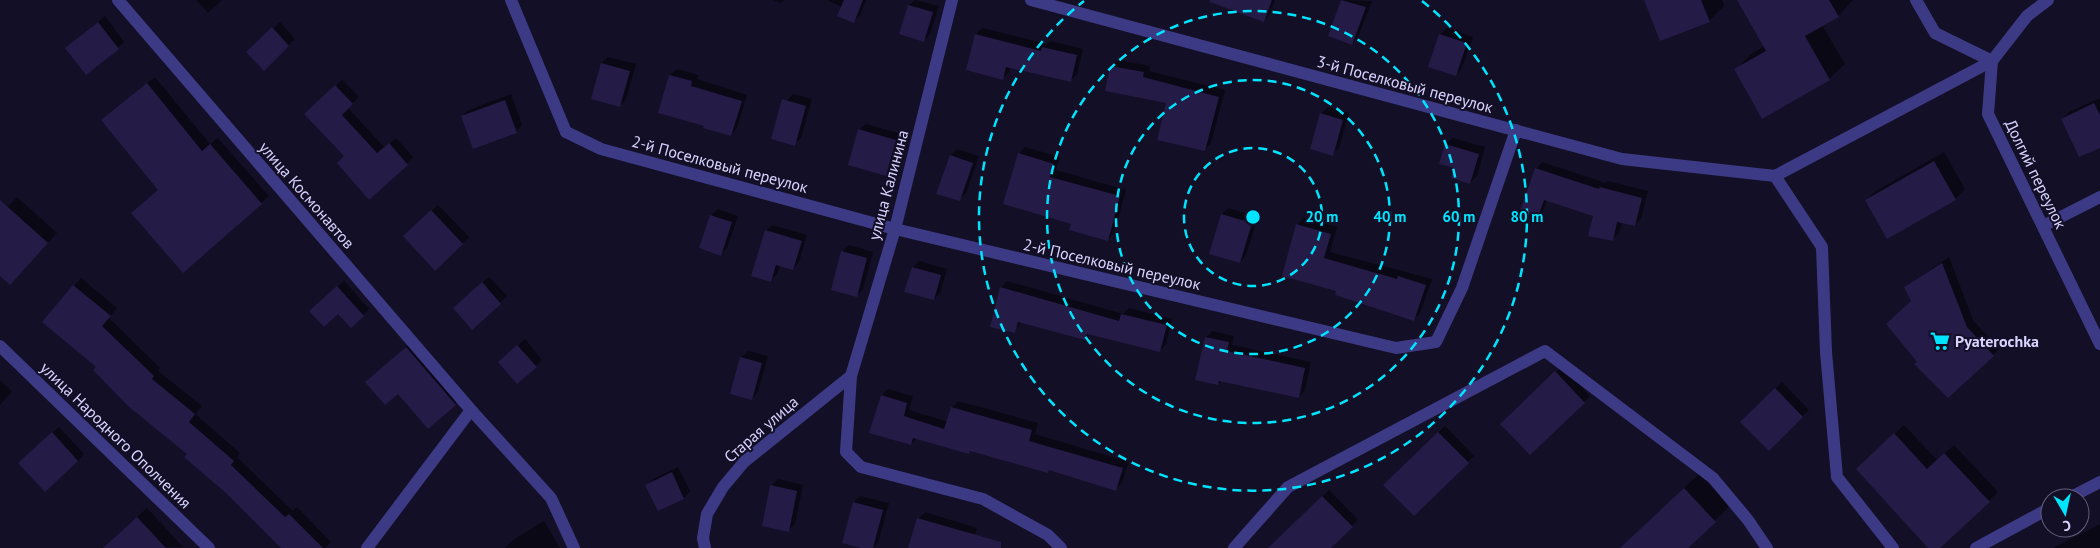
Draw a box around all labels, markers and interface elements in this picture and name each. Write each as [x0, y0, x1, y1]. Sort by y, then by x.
street label: 3-й Поселковый переулок [1315, 51, 1496, 117]
street label: Долгий переулок [2001, 116, 2071, 232]
street label: улица Калинина [864, 128, 912, 242]
street label: 2-й Поселковый переулок [630, 131, 811, 197]
street label: улица Космонавтов [255, 137, 359, 253]
text: 20 m [1306, 207, 1338, 226]
text: 40 m [1374, 207, 1406, 226]
text: 60 m [1443, 207, 1475, 226]
text: 80 m [1511, 207, 1543, 226]
centre of rings [1244, 208, 1262, 226]
street label: 2-й Поселковый переулок [1021, 234, 1203, 294]
supermarket icon: Pyaterochka [1929, 330, 1951, 352]
place label: Pyaterochka [1955, 331, 2039, 351]
street label: улица Народного Ополчения [36, 358, 196, 512]
street label: Старая улица [720, 391, 802, 467]
north arrow [2040, 488, 2090, 538]
text: С [2062, 516, 2072, 535]

